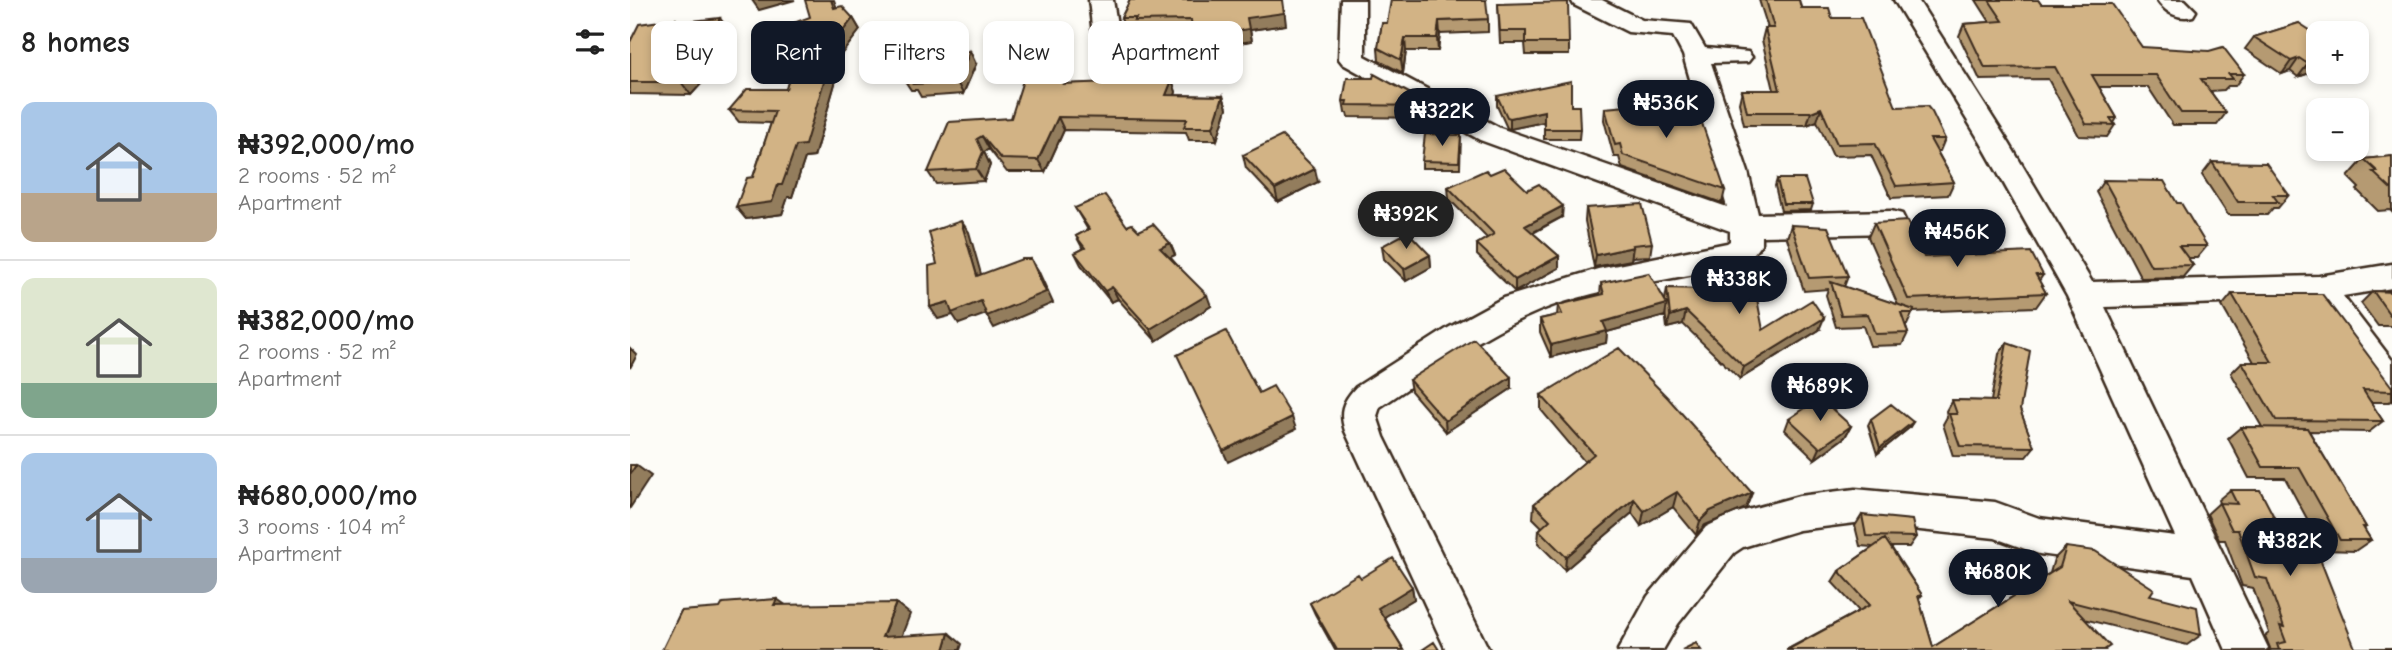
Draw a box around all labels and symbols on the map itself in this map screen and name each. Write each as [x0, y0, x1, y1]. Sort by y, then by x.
pin: ₦536K [1617, 80, 1715, 140]
pin: ₦322K [1393, 88, 1491, 148]
pin: ₦392K [1357, 191, 1455, 251]
pin: ₦456K [1908, 210, 2006, 269]
pin: ₦338K [1690, 256, 1788, 316]
pin: ₦689K [1771, 364, 1869, 423]
pin: ₦382K [2241, 518, 2339, 578]
pin: ₦680K [1949, 550, 2047, 609]

